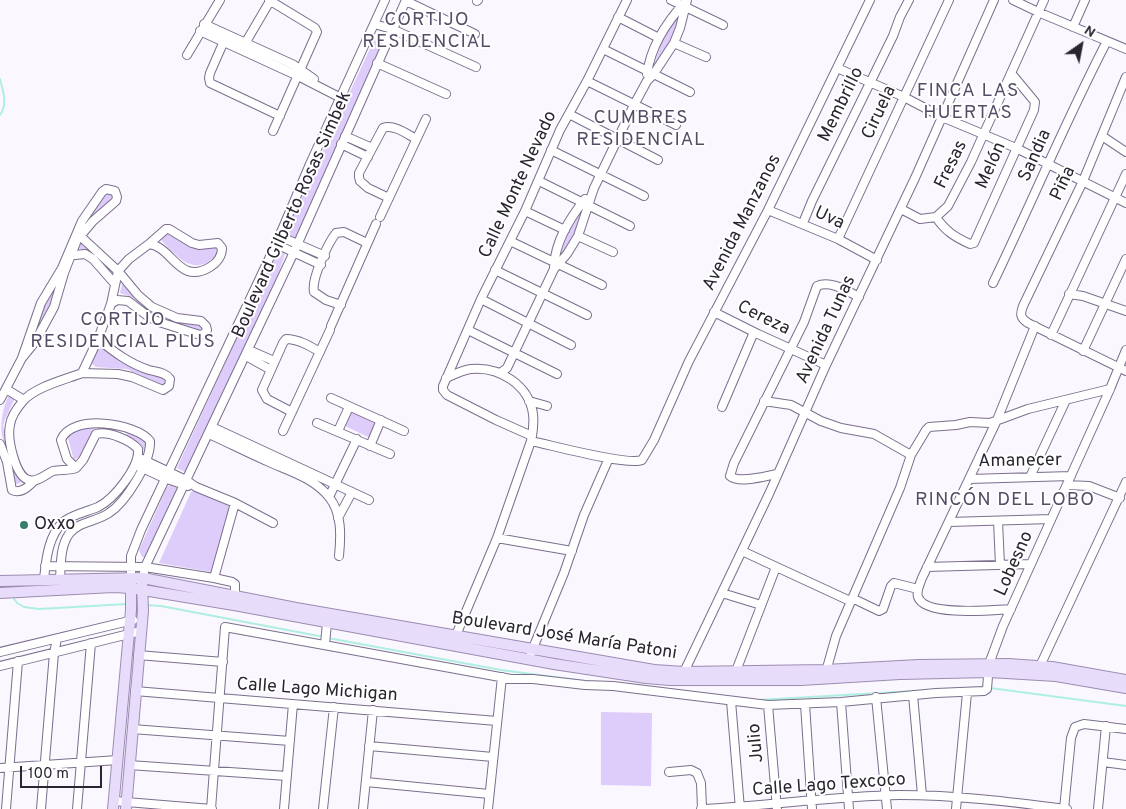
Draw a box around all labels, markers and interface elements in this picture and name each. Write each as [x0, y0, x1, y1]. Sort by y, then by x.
district label: CORTIJO RESIDENCIAL [361, 10, 493, 54]
north arrow [1056, 20, 1106, 70]
text: N [1081, 22, 1098, 42]
street label: Membrillo [815, 64, 869, 146]
district label: FINCA LAS HUERTAS [916, 81, 1020, 125]
street label: Ciruela [858, 83, 902, 143]
street label: Boulevard Gilberto Rosas Simbek [229, 88, 357, 342]
street label: Calle Monte Nevado [475, 108, 563, 262]
district label: CUMBRES RESIDENCIAL [575, 108, 707, 152]
street label: Sandia [1015, 126, 1057, 186]
street label: Fresas [931, 137, 973, 193]
street label: Melón [972, 139, 1012, 193]
street label: Avenida Manzanos [699, 151, 787, 295]
street label: Piña [1047, 163, 1081, 205]
street label: Uva [811, 203, 847, 235]
street label: Avenida Tunas [792, 272, 862, 388]
street label: Cereza [733, 297, 793, 341]
district label: CORTIJO RESIDENCIAL PLUS [28, 310, 218, 354]
street label: Amanecer [978, 450, 1062, 474]
district label: RINCÓN DEL LOBO [913, 490, 1097, 512]
place label: Oxxo [34, 514, 75, 536]
marker: Oxxo [18, 519, 30, 531]
street label: Lobesno [991, 528, 1039, 600]
street label: Boulevard José María Patoni [450, 609, 678, 665]
street label: Calle Lago Michigan [236, 675, 398, 707]
street label: Julio [745, 722, 769, 764]
scale bar [22, 756, 105, 788]
text: 100 m [28, 765, 69, 784]
street label: Calle Lago Texcoco [751, 770, 907, 802]

